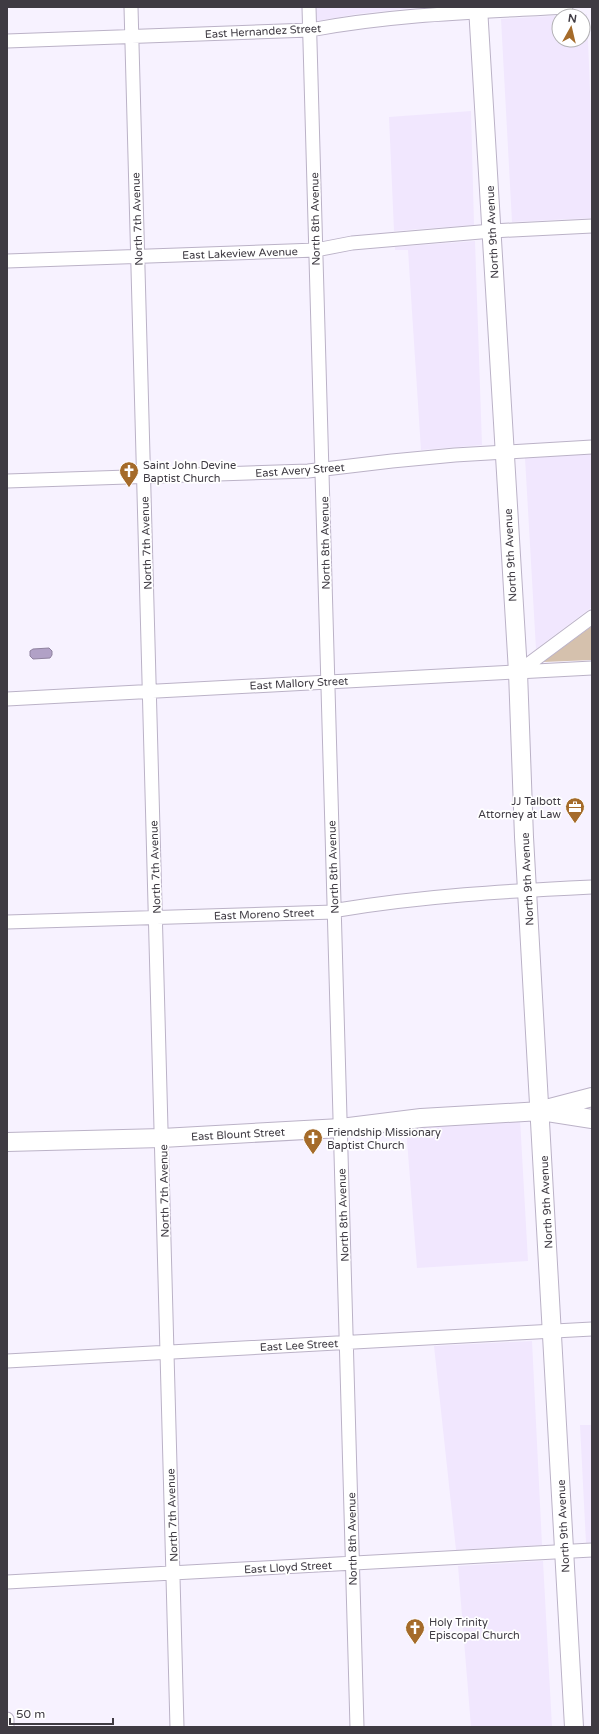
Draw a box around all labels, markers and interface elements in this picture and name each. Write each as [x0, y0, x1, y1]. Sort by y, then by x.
north arrow [551, 8, 591, 48]
text: N [567, 12, 578, 26]
street label: East Hernandez Street [204, 22, 322, 41]
street label: North 7th Avenue [129, 172, 146, 266]
street label: North 8th Avenue [308, 172, 323, 266]
street label: North 9th Avenue [484, 185, 501, 279]
street label: East Lakeview Avenue [182, 245, 298, 262]
place label: Saint John Devine Baptist Church [143, 459, 236, 485]
church icon: Saint John Devine Baptist Church [118, 460, 140, 488]
street label: East Avery Street [255, 461, 345, 480]
street label: North 7th Avenue [138, 496, 155, 590]
street label: North 8th Avenue [318, 496, 333, 590]
street label: North 9th Avenue [502, 508, 519, 602]
street label: East Mallory Street [249, 674, 349, 693]
place label: JJ Talbott Attorney at Law [478, 795, 561, 821]
office icon: JJ Talbott Attorney at Law [564, 796, 586, 824]
street label: North 7th Avenue [147, 820, 164, 914]
street label: North 8th Avenue [325, 820, 342, 914]
street label: North 9th Avenue [519, 832, 536, 926]
street label: East Moreno Street [214, 906, 314, 923]
street label: East Blount Street [191, 1126, 285, 1143]
place label: Friendship Missionary Baptist Church [327, 1126, 441, 1152]
church icon: Friendship Missionary Baptist Church [302, 1127, 324, 1155]
street label: North 7th Avenue [157, 1144, 172, 1238]
street label: North 9th Avenue [538, 1155, 555, 1249]
street label: North 8th Avenue [335, 1168, 352, 1262]
street label: East Lee Street [259, 1337, 339, 1354]
street label: North 7th Avenue [164, 1468, 181, 1562]
street label: North 9th Avenue [555, 1479, 572, 1573]
street label: North 8th Avenue [345, 1492, 360, 1586]
street label: East Lloyd Street [244, 1559, 332, 1576]
place label: Holy Trinity Episcopal Church [429, 1616, 520, 1642]
church icon: Holy Trinity Episcopal Church [404, 1617, 426, 1645]
scale bar [10, 1700, 113, 1726]
text: 50 m [16, 1707, 45, 1721]

